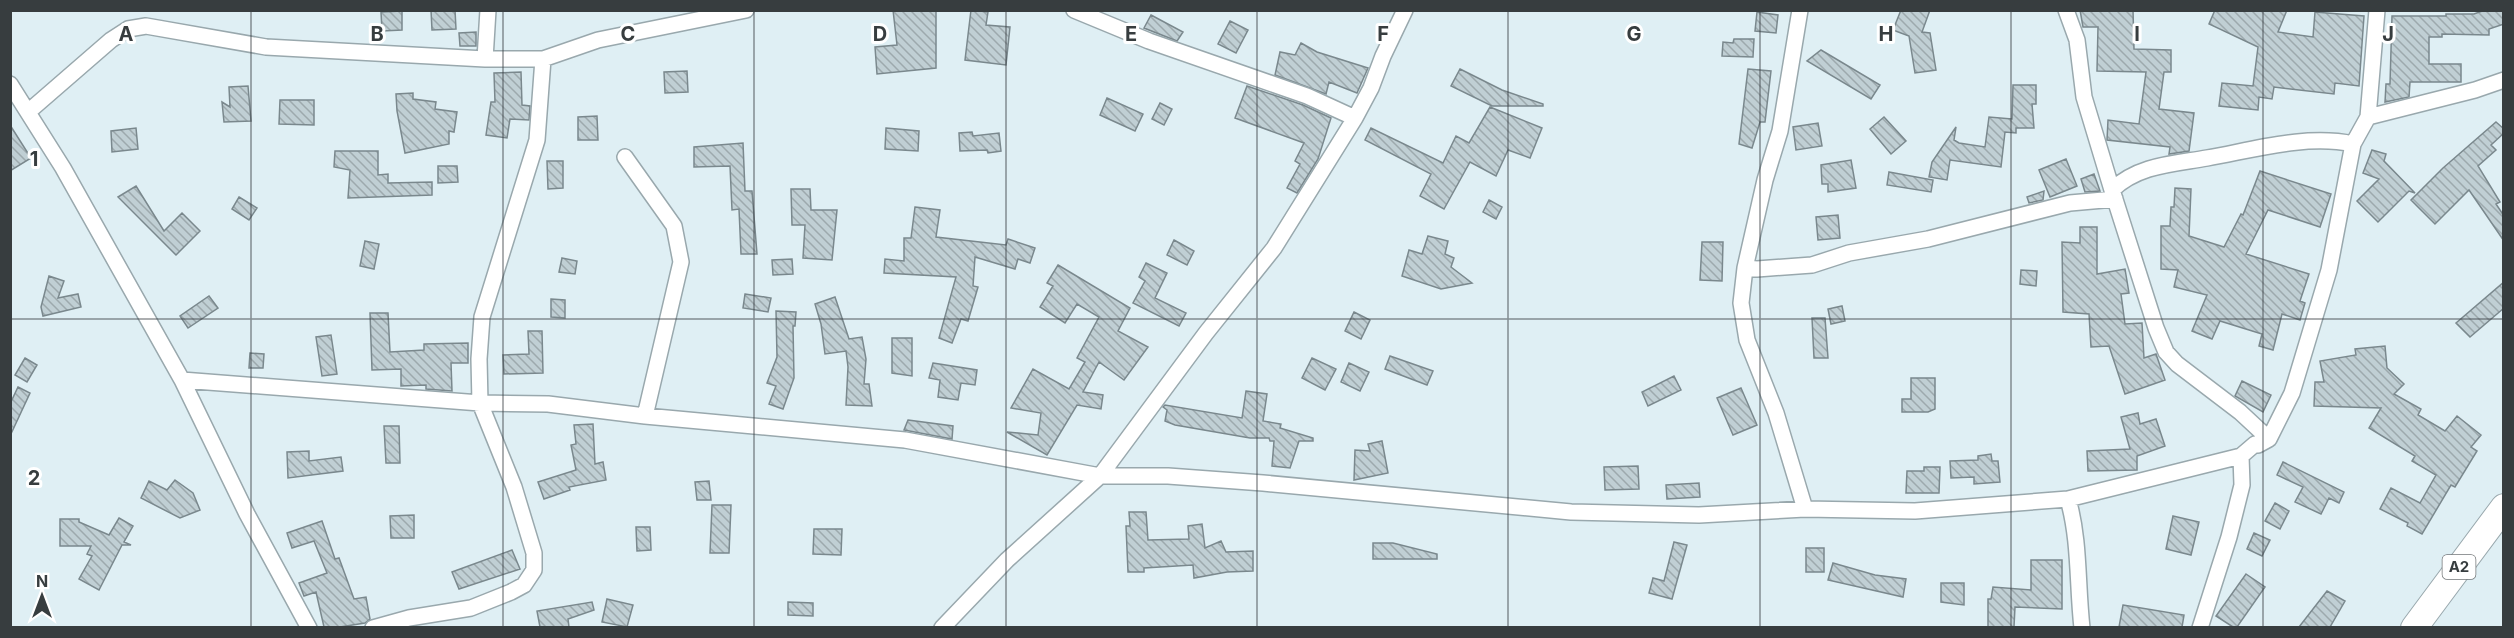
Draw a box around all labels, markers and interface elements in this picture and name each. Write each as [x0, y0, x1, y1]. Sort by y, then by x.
text: A [119, 22, 134, 46]
text: B [370, 22, 384, 46]
text: C [621, 22, 635, 46]
text: D [873, 22, 887, 46]
text: E [1125, 22, 1137, 46]
text: F [1377, 22, 1389, 46]
text: G [1626, 22, 1642, 46]
text: H [1879, 22, 1893, 46]
text: I [2134, 22, 2140, 46]
text: J [2382, 22, 2394, 46]
text: 1 [30, 147, 38, 171]
text: 2 [28, 466, 40, 490]
road number: A2 [2442, 555, 2476, 579]
north arrow [12, 566, 72, 626]
text: N [36, 571, 48, 591]

